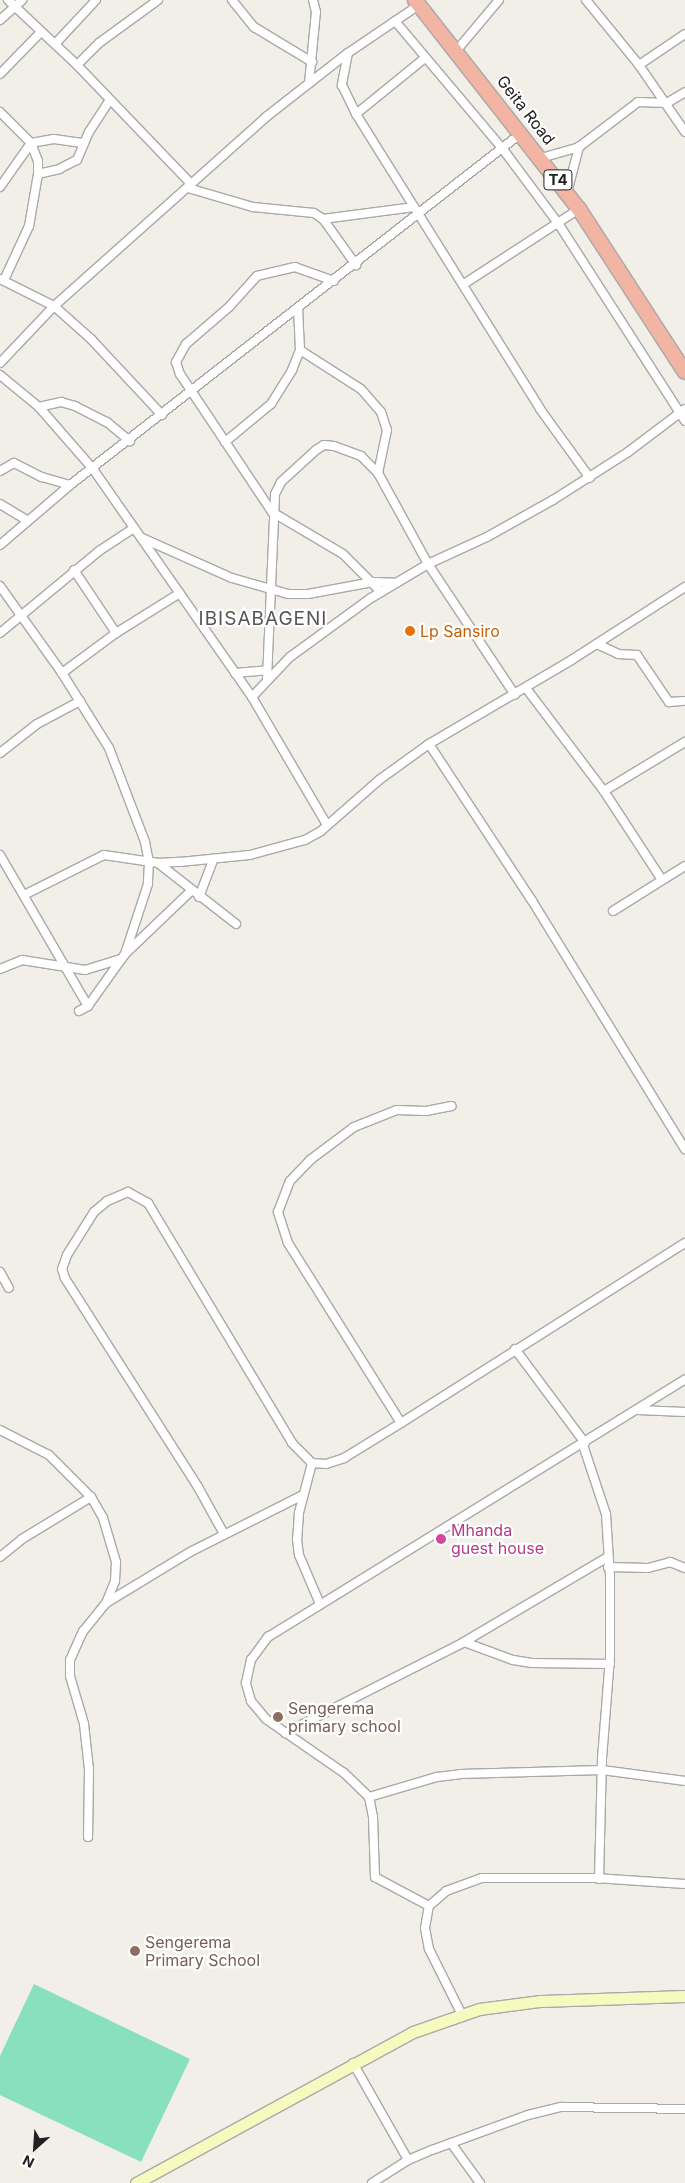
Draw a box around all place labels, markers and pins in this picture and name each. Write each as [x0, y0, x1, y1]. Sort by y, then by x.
place label: Lp Sansiro [420, 621, 500, 641]
marker: Lp Sansiro [404, 625, 416, 637]
place label: Mhanda guest house [451, 1520, 544, 1558]
marker: Mhanda guest house [435, 1533, 447, 1545]
place label: Sengerema primary school [288, 1698, 401, 1736]
marker: Sengerema primary school [272, 1711, 284, 1723]
place label: Sengerema Primary School [145, 1932, 260, 1970]
marker: Sengerema Primary School [129, 1945, 141, 1957]

